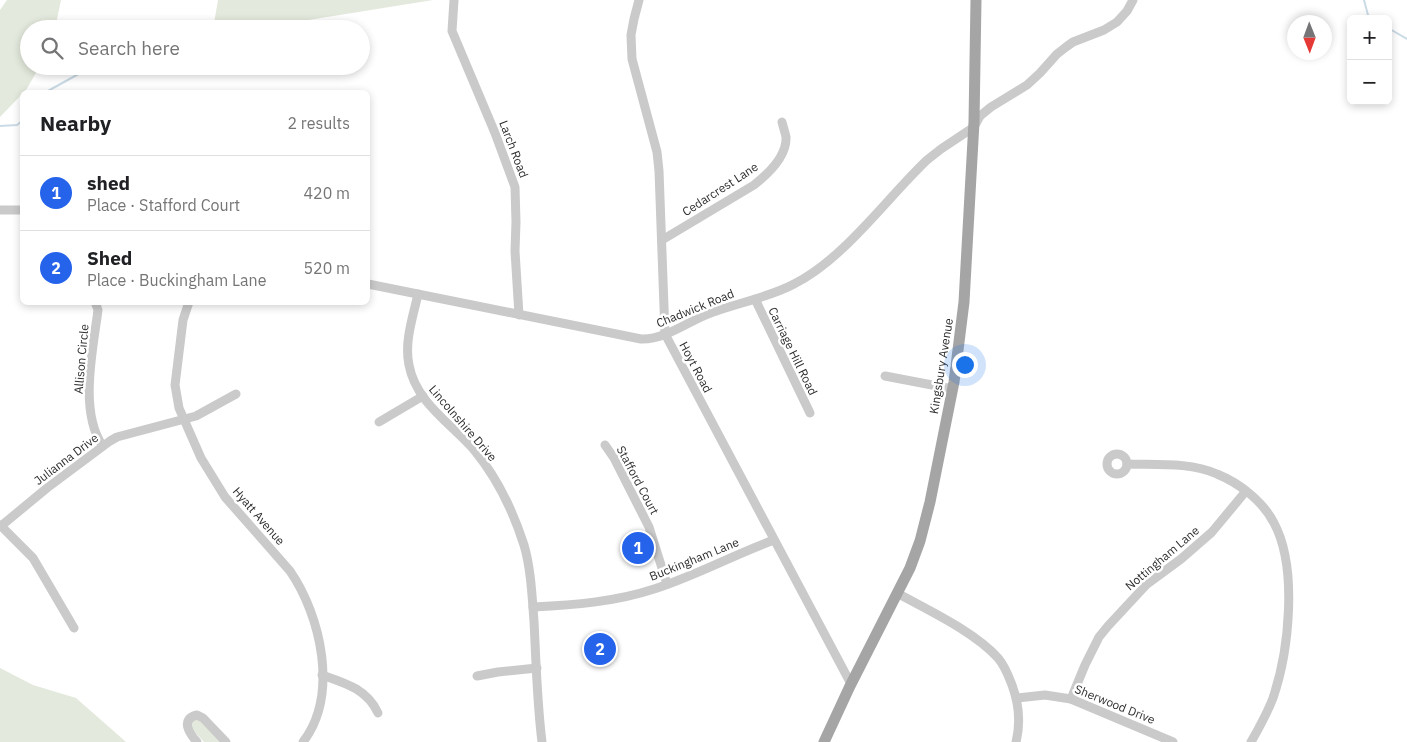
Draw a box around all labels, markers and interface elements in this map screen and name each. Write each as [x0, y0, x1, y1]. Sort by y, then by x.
north arrow [1287, 15, 1332, 60]
map controls [1347, 15, 1392, 105]
button: + [1347, 15, 1392, 60]
search box [20, 20, 370, 75]
icon: search [38, 34, 66, 62]
text: Search here [78, 36, 180, 60]
button: − [1347, 60, 1392, 105]
text: Nearby [40, 109, 111, 137]
text: 2 results [287, 113, 350, 133]
street label: Larch Road [496, 118, 532, 180]
street label: Cedarcrest Lane [679, 159, 761, 219]
text: shed [87, 171, 130, 195]
text: 1 [51, 183, 61, 203]
text: 420 m [303, 183, 350, 203]
text: Place · Stafford Court [87, 195, 240, 215]
text: Shed [87, 246, 132, 270]
text: 2 [51, 258, 61, 278]
text: 520 m [303, 258, 350, 278]
text: Place · Buckingham Lane [87, 270, 266, 290]
street label: Chadwick Road [654, 286, 736, 330]
street label: Carriage Hill Road [765, 305, 821, 397]
street label: Kingsbury Avenue [926, 317, 956, 415]
street label: Allison Circle [70, 323, 92, 395]
street label: Hoyt Road [676, 339, 716, 395]
your location [952, 352, 978, 378]
street label: Lincolnshire Drive [426, 382, 500, 464]
street label: Julianna Drive [31, 430, 101, 488]
street label: Stafford Court [614, 443, 662, 517]
street label: Hyatt Avenue [230, 484, 289, 548]
street label: Nottingham Lane [1122, 522, 1202, 593]
pin: 1 [622, 529, 654, 567]
street label: Buckingham Lane [647, 534, 741, 584]
pin: 2 [584, 630, 616, 668]
street label: Sherwood Drive [1073, 681, 1158, 727]

